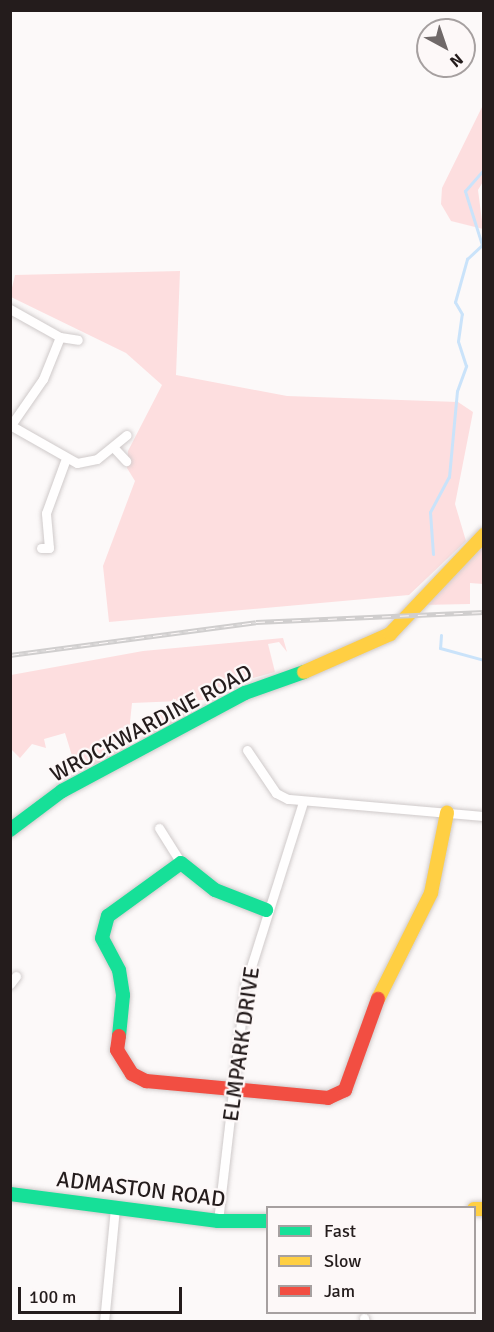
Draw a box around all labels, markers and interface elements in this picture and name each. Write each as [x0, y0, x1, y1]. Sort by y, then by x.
north arrow [416, 18, 476, 78]
text: N [446, 49, 467, 71]
street label: WROCKWARDINE ROAD [45, 659, 257, 787]
street label: ELMPARK DRIVE [217, 965, 265, 1123]
street label: ADMASTON ROAD [55, 1166, 227, 1212]
legend [266, 1206, 476, 1314]
text: Fast [324, 1220, 356, 1242]
text: Slow [324, 1250, 361, 1272]
scale bar [21, 1275, 184, 1313]
text: Jam [324, 1280, 355, 1302]
text: 100 m [29, 1286, 76, 1308]

